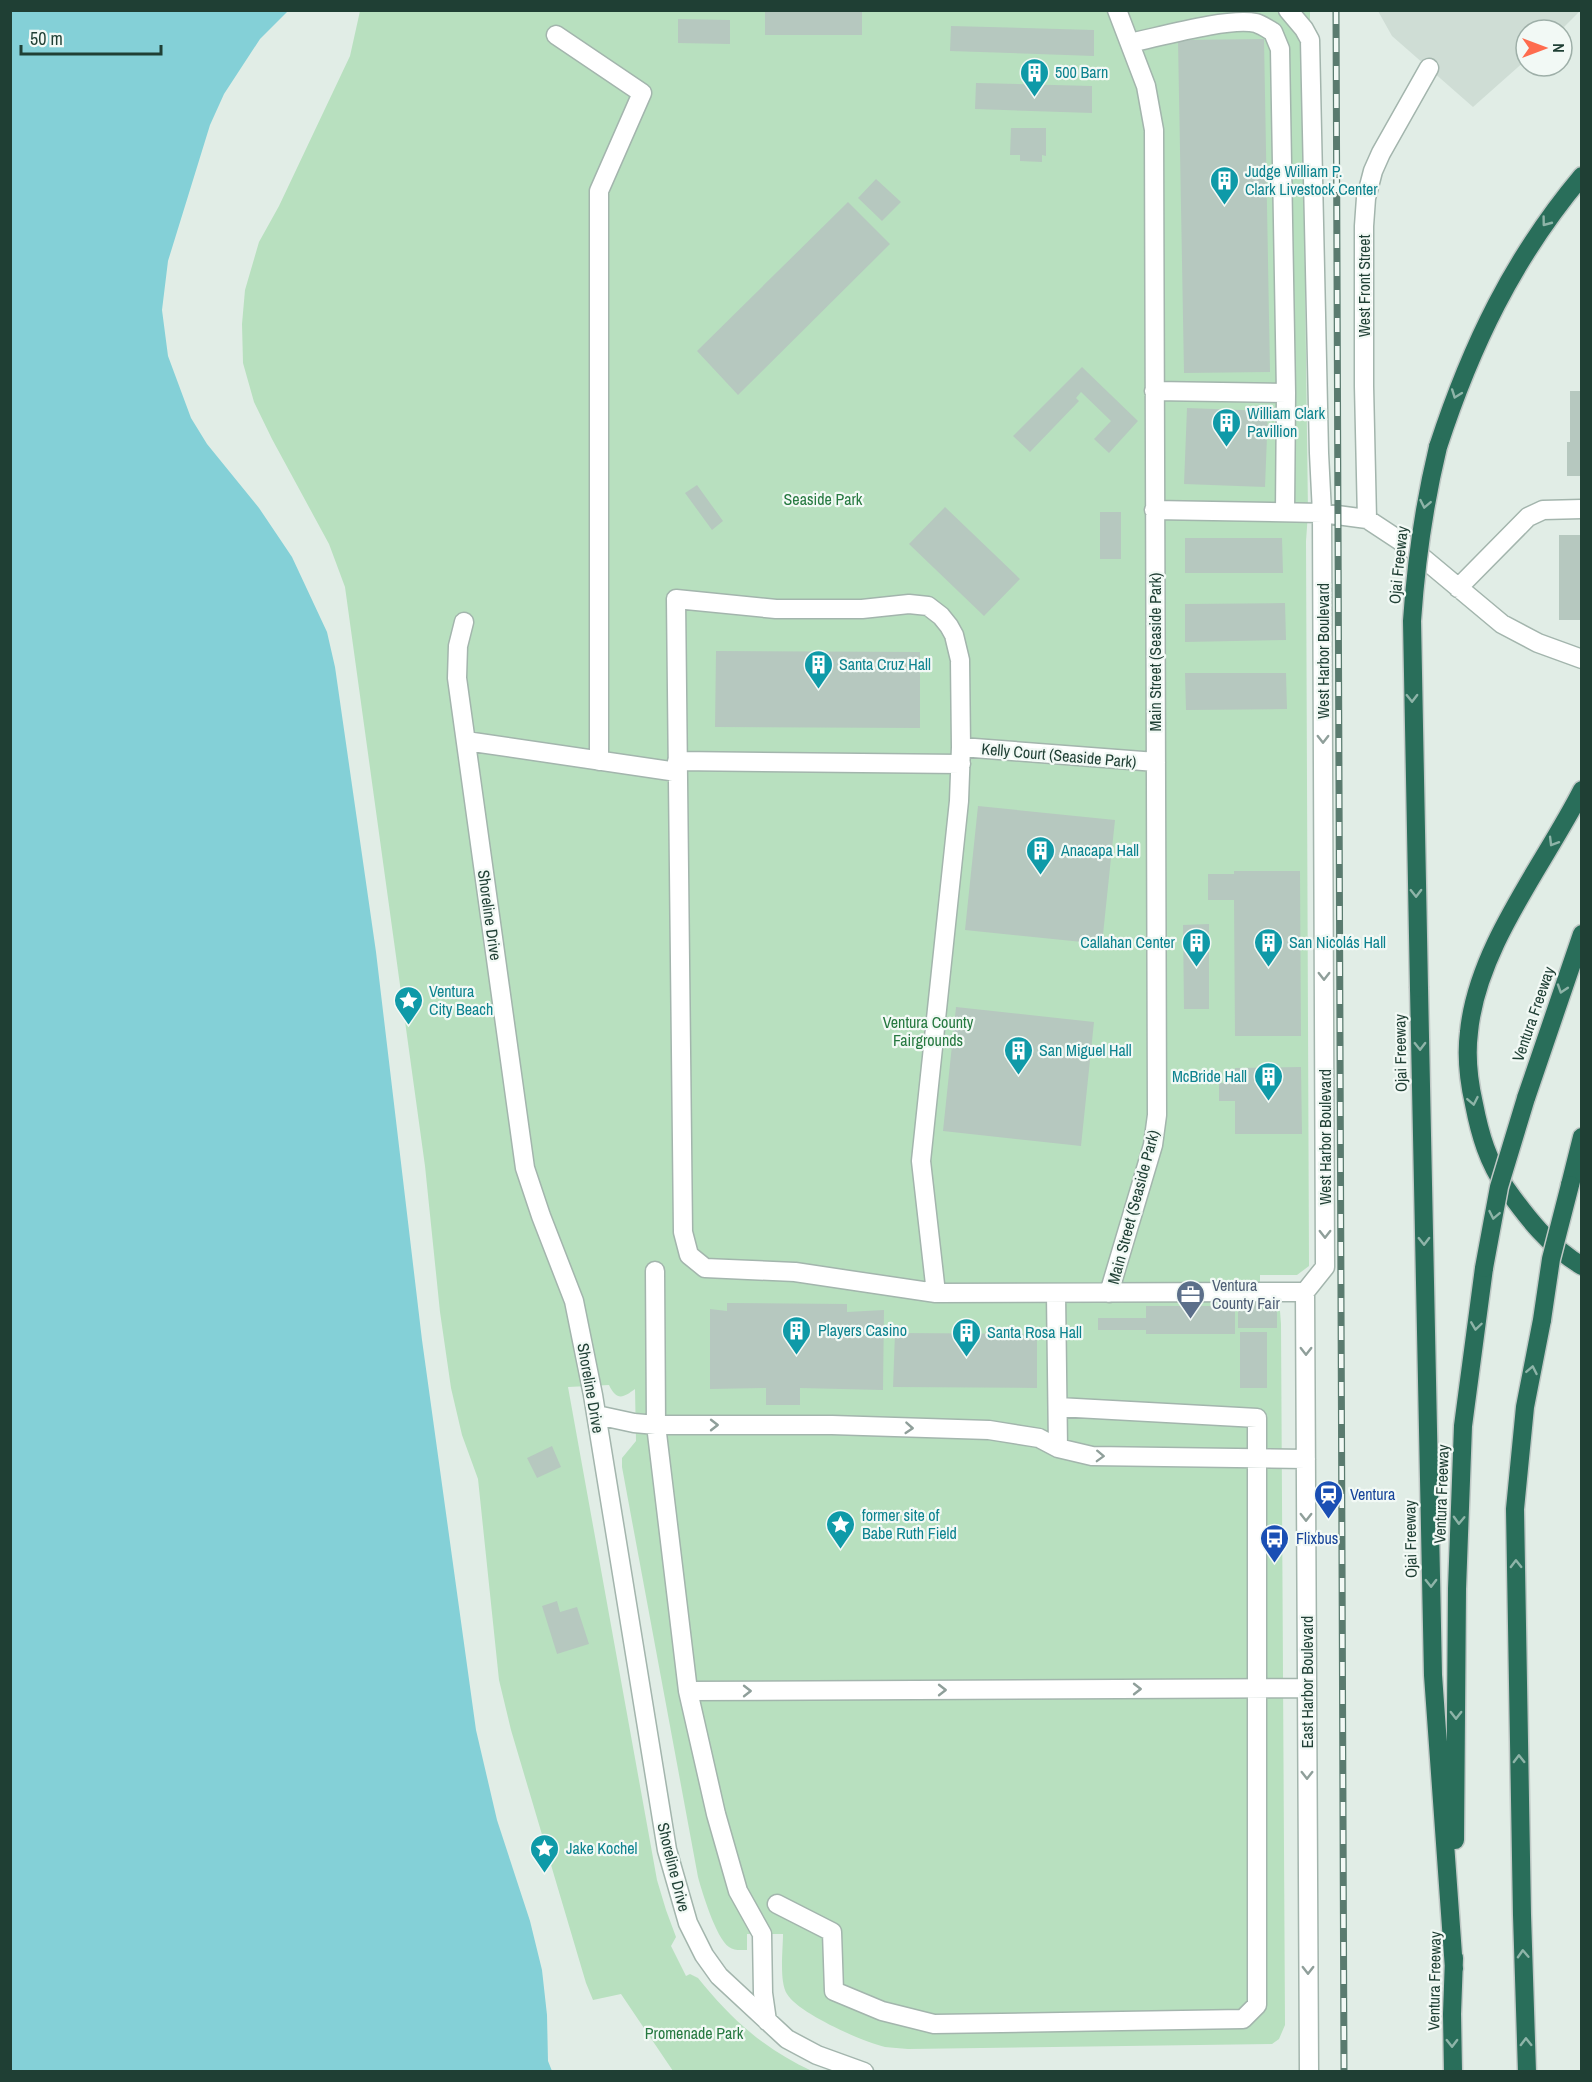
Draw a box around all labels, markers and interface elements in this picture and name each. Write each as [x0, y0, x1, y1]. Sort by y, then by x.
scale bar [21, 18, 160, 56]
north arrow [1514, 18, 1574, 78]
text: 50 m [30, 26, 63, 51]
text: N [1548, 43, 1570, 53]
building icon: 500 Barn [1018, 56, 1050, 98]
place label: 500 Barn [1055, 61, 1108, 83]
place label: Judge William P. Clark Livestock Center [1245, 160, 1378, 200]
building icon: Judge William P. Clark Livestock Center [1208, 164, 1240, 206]
one-way arrow [1542, 215, 1553, 226]
street label: West Front Street [1353, 234, 1375, 337]
one-way arrow [1451, 388, 1463, 399]
place label: William Clark Pavillion [1247, 402, 1325, 442]
building icon: William Clark Pavillion [1210, 406, 1242, 448]
park label: Seaside Park [784, 488, 863, 510]
one-way arrow [1419, 499, 1432, 509]
street label: Ojai Freeway [1383, 525, 1413, 605]
street label: Main Street (Seaside Park) [1144, 573, 1166, 731]
street label: West Harbor Boulevard [1312, 583, 1334, 719]
building icon: Santa Cruz Hall [802, 648, 834, 690]
place label: Santa Cruz Hall [839, 653, 931, 675]
one-way arrow [1406, 694, 1419, 703]
one-way arrow [1317, 735, 1329, 744]
street label: Kelly Court (Seaside Park) [981, 737, 1137, 773]
building icon: Anacapa Hall [1024, 834, 1056, 876]
one-way arrow [1549, 835, 1561, 846]
place label: Anacapa Hall [1060, 839, 1139, 861]
street label: Shoreline Drive [473, 868, 507, 962]
one-way arrow [1410, 889, 1422, 898]
building icon: Callahan Center [1180, 926, 1212, 968]
building icon: San Nicolás Hall [1252, 926, 1284, 968]
place label: Callahan Center [1080, 931, 1176, 953]
place label: San Nicolás Hall [1289, 931, 1386, 953]
street label: Ventura Freeway [1506, 963, 1560, 1064]
one-way arrow [1318, 972, 1330, 981]
place label: Ventura City Beach [429, 980, 493, 1020]
place icon: Ventura City Beach [392, 984, 424, 1026]
one-way arrow [1556, 984, 1569, 994]
park label: Ventura County Fairgrounds [883, 1011, 974, 1051]
street label: Ojai Freeway [1388, 1013, 1412, 1092]
building icon: San Miguel Hall [1002, 1034, 1034, 1076]
place label: San Miguel Hall [1039, 1039, 1132, 1061]
one-way arrow [1414, 1042, 1426, 1051]
building icon: McBride Hall [1252, 1060, 1284, 1102]
place label: McBride Hall [1172, 1065, 1247, 1087]
street label: West Harbor Boulevard [1314, 1069, 1336, 1205]
one-way arrow [1466, 1096, 1479, 1106]
street label: Main Street (Seaside Park) [1102, 1127, 1164, 1287]
one-way arrow [1488, 1210, 1501, 1220]
one-way arrow [1319, 1230, 1331, 1239]
one-way arrow [1418, 1237, 1430, 1246]
place label: Ventura County Fair [1212, 1274, 1281, 1314]
office icon: Ventura County Fair [1175, 1278, 1207, 1320]
building icon: Players Casino [781, 1314, 813, 1356]
building icon: Santa Rosa Hall [950, 1316, 982, 1358]
place label: Players Casino [818, 1319, 907, 1341]
place label: Santa Rosa Hall [987, 1321, 1082, 1343]
one-way arrow [1471, 1321, 1483, 1330]
street label: Shoreline Drive [572, 1341, 610, 1435]
one-way arrow [1300, 1346, 1312, 1355]
one-way arrow [1525, 1366, 1538, 1376]
one-way arrow [710, 1419, 719, 1431]
one-way arrow [905, 1421, 914, 1434]
street label: Ventura Freeway [1428, 1444, 1454, 1544]
one-way arrow [1096, 1449, 1105, 1462]
station icon: Ventura [1313, 1478, 1345, 1520]
place label: Ventura [1350, 1483, 1396, 1505]
street label: Ojai Freeway [1398, 1499, 1422, 1578]
place label: former site of Babe Ruth Field [862, 1504, 957, 1544]
place icon: former site of Babe Ruth Field [825, 1508, 857, 1550]
one-way arrow [1300, 1513, 1312, 1522]
one-way arrow [1453, 1515, 1466, 1524]
bus stop icon: Flixbus [1259, 1522, 1291, 1564]
place label: Flixbus [1296, 1527, 1338, 1549]
one-way arrow [1510, 1560, 1522, 1569]
one-way arrow [1425, 1579, 1437, 1588]
street label: East Harbor Boulevard [1296, 1616, 1318, 1748]
one-way arrow [1132, 1683, 1141, 1695]
one-way arrow [937, 1684, 946, 1696]
one-way arrow [742, 1685, 751, 1697]
one-way arrow [1450, 1710, 1462, 1719]
one-way arrow [1513, 1755, 1525, 1764]
one-way arrow [1301, 1771, 1314, 1780]
street label: Shoreline Drive [652, 1820, 696, 1914]
place icon: Jake Kochel [529, 1832, 561, 1874]
place label: Jake Kochel [566, 1837, 638, 1859]
street label: Ventura Freeway [1422, 1931, 1446, 2031]
one-way arrow [1517, 1950, 1530, 1959]
one-way arrow [1302, 1966, 1314, 1975]
park label: Promenade Park [645, 2022, 744, 2044]
one-way arrow [1446, 2038, 1459, 2047]
one-way arrow [1520, 2038, 1532, 2047]

